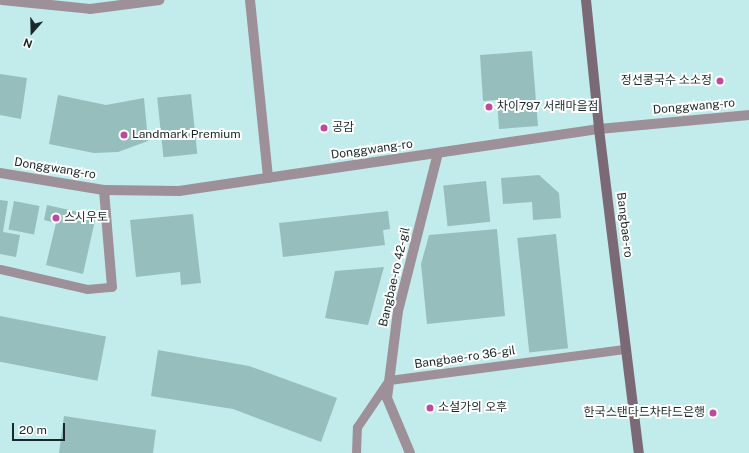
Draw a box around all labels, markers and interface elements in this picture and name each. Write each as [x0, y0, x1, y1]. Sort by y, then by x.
north arrow [12, 12, 52, 52]
text: N [22, 36, 34, 50]
place label: 정선콩국수 소소정 [621, 74, 712, 88]
marker: 정선콩국수 소소정 [715, 76, 725, 86]
street label: Donggwang-ro [652, 96, 736, 118]
place label: 차이797 서래마을점 [497, 100, 599, 114]
marker: 차이797 서래마을점 [484, 102, 494, 112]
place label: 공감 [332, 121, 354, 135]
marker: 공감 [319, 123, 329, 133]
place label: Landmark Premium [132, 128, 241, 142]
marker: Landmark Premium [119, 130, 129, 140]
street label: Donggwang-ro [330, 137, 414, 163]
street label: Donggwang-ro [13, 155, 97, 183]
street label: Bangbae-ro [613, 192, 635, 258]
place label: 스시우토 [64, 211, 108, 225]
marker: 스시우토 [51, 213, 61, 223]
street label: Bangbae-ro 42-gil [377, 226, 413, 328]
street label: Bangbae-ro 36-gil [413, 344, 517, 372]
place label: 소설가의 오후 [438, 401, 507, 415]
marker: 소설가의 오후 [425, 403, 435, 413]
place label: 한국스탠다드차타드은행 [584, 406, 705, 420]
marker: 한국스탠다드차타드은행 [708, 408, 718, 418]
scale bar [14, 415, 67, 441]
text: 20 m [19, 423, 47, 437]

